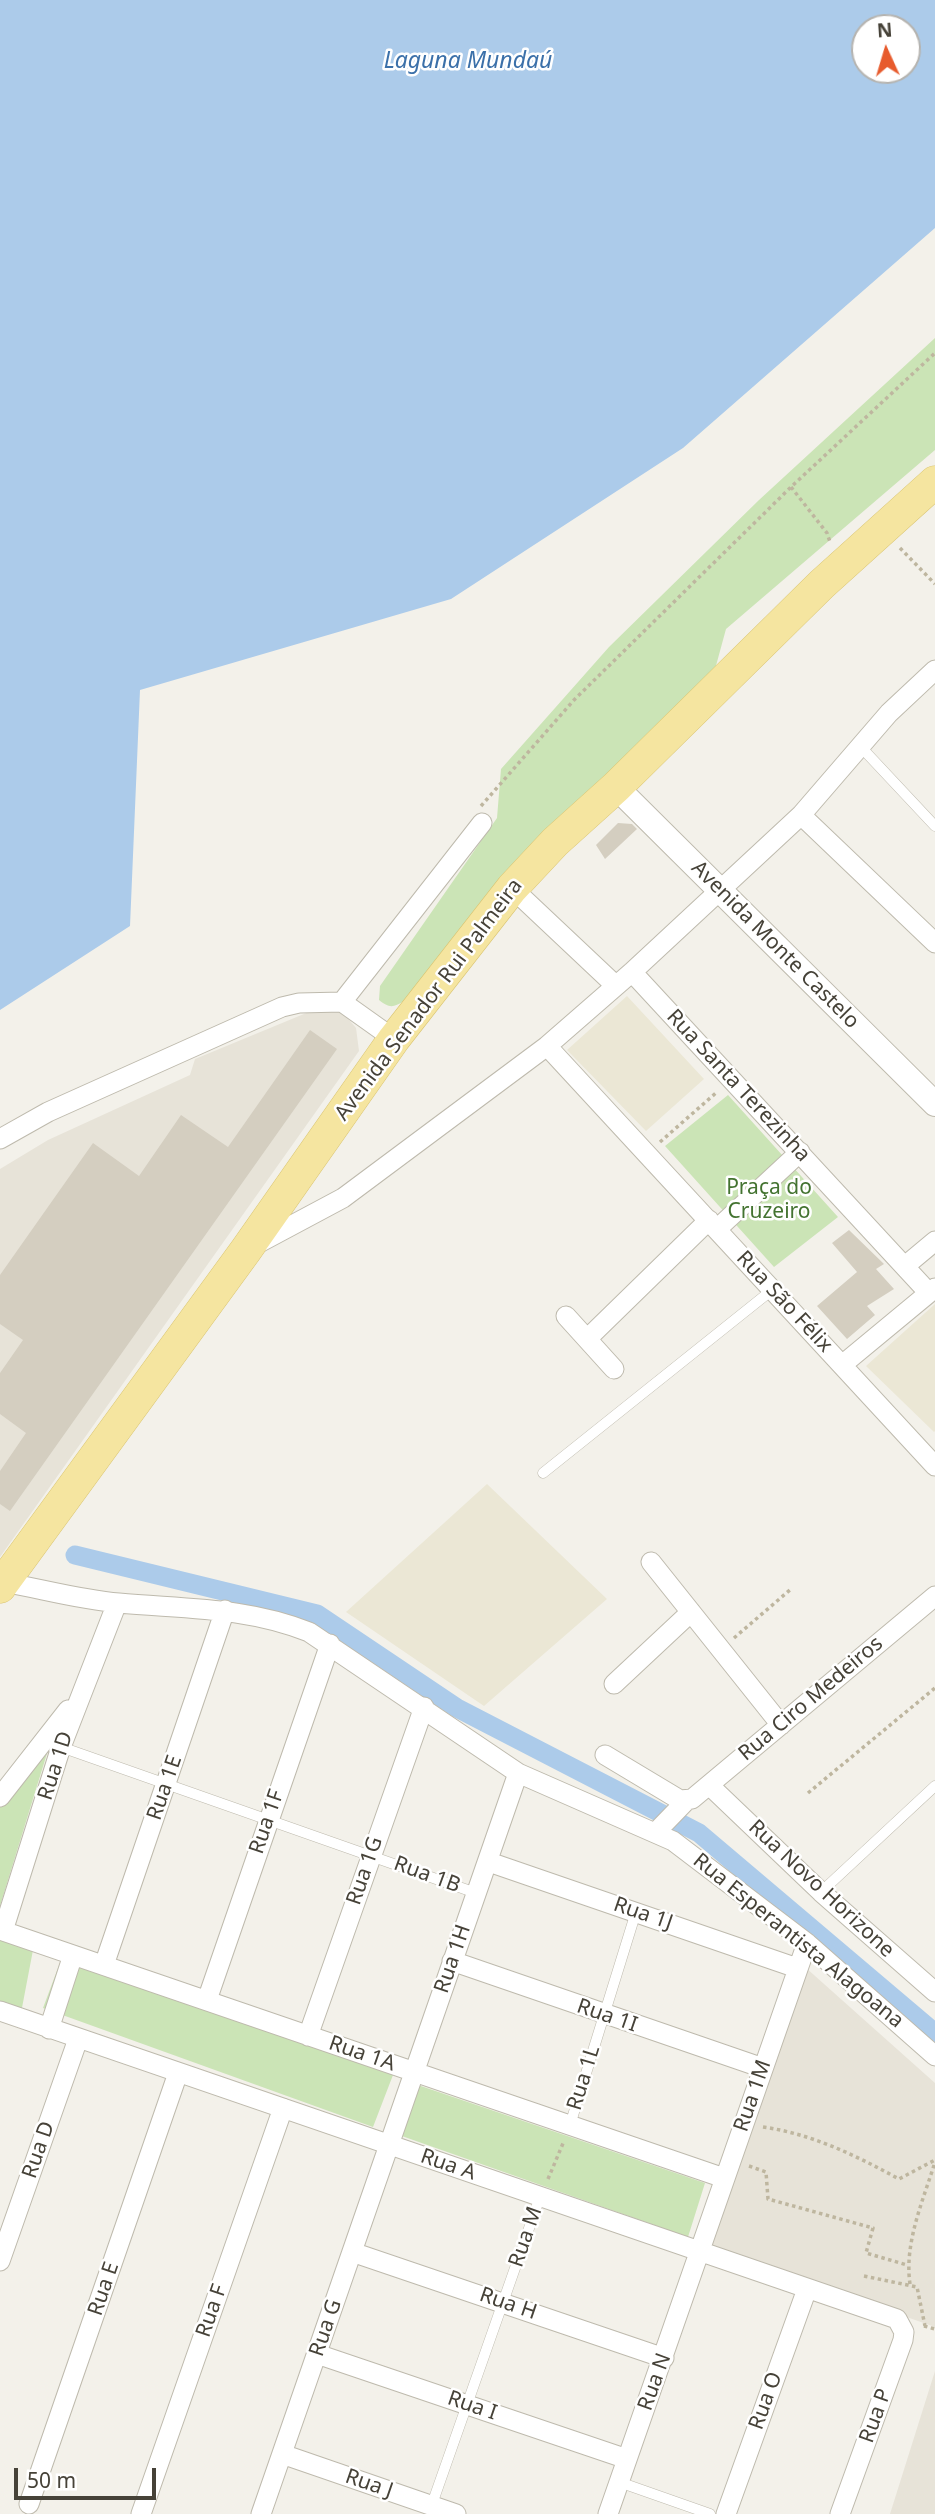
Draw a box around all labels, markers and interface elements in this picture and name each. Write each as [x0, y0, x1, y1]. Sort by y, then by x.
north arrow [851, 14, 921, 84]
text: N [876, 17, 893, 44]
water label: Laguna Mundaú [384, 47, 552, 75]
street label: Avenida Monte Castelo [686, 856, 864, 1034]
street label: Avenida Senador Rui Palmeira [330, 874, 528, 1126]
street label: Rua Santa Terezinha [661, 1005, 815, 1167]
park label: Praça do Cruzeiro [726, 1175, 812, 1225]
street label: Rua São Félix [731, 1246, 837, 1358]
street label: Rua Ciro Medeiros [734, 1631, 888, 1767]
street label: Rua 1D [33, 1729, 79, 1803]
street label: Rua 1E [142, 1752, 188, 1824]
street label: Rua 1F [244, 1787, 290, 1857]
street label: Rua Novo Horizone [743, 1815, 899, 1963]
street label: Rua 1G [342, 1834, 388, 1908]
street label: Rua Esperantista Alagoana [688, 1848, 908, 2034]
street label: Rua 1B [390, 1851, 464, 1899]
street label: Rua 1J [610, 1892, 676, 1936]
street label: Rua 1H [430, 1921, 476, 1997]
street label: Rua 1I [573, 1994, 641, 2038]
street label: Rua 1A [325, 2031, 399, 2077]
street label: Rua 1L [562, 2043, 606, 2113]
street label: Rua 1M [729, 2057, 777, 2135]
street label: Rua D [18, 2118, 60, 2182]
street label: Rua A [417, 2144, 479, 2186]
street label: Rua M [504, 2203, 548, 2271]
street label: Rua E [83, 2259, 125, 2319]
street label: Rua F [191, 2281, 233, 2341]
street label: Rua H [476, 2283, 540, 2325]
street label: Rua G [305, 2296, 347, 2360]
street label: Rua N [633, 2350, 677, 2414]
street label: Rua O [744, 2369, 788, 2433]
street label: Rua P [855, 2385, 897, 2447]
street label: Rua I [444, 2386, 500, 2426]
scale bar [18, 2454, 159, 2498]
street label: Rua J [342, 2464, 396, 2504]
text: 50 m [27, 2466, 76, 2494]

